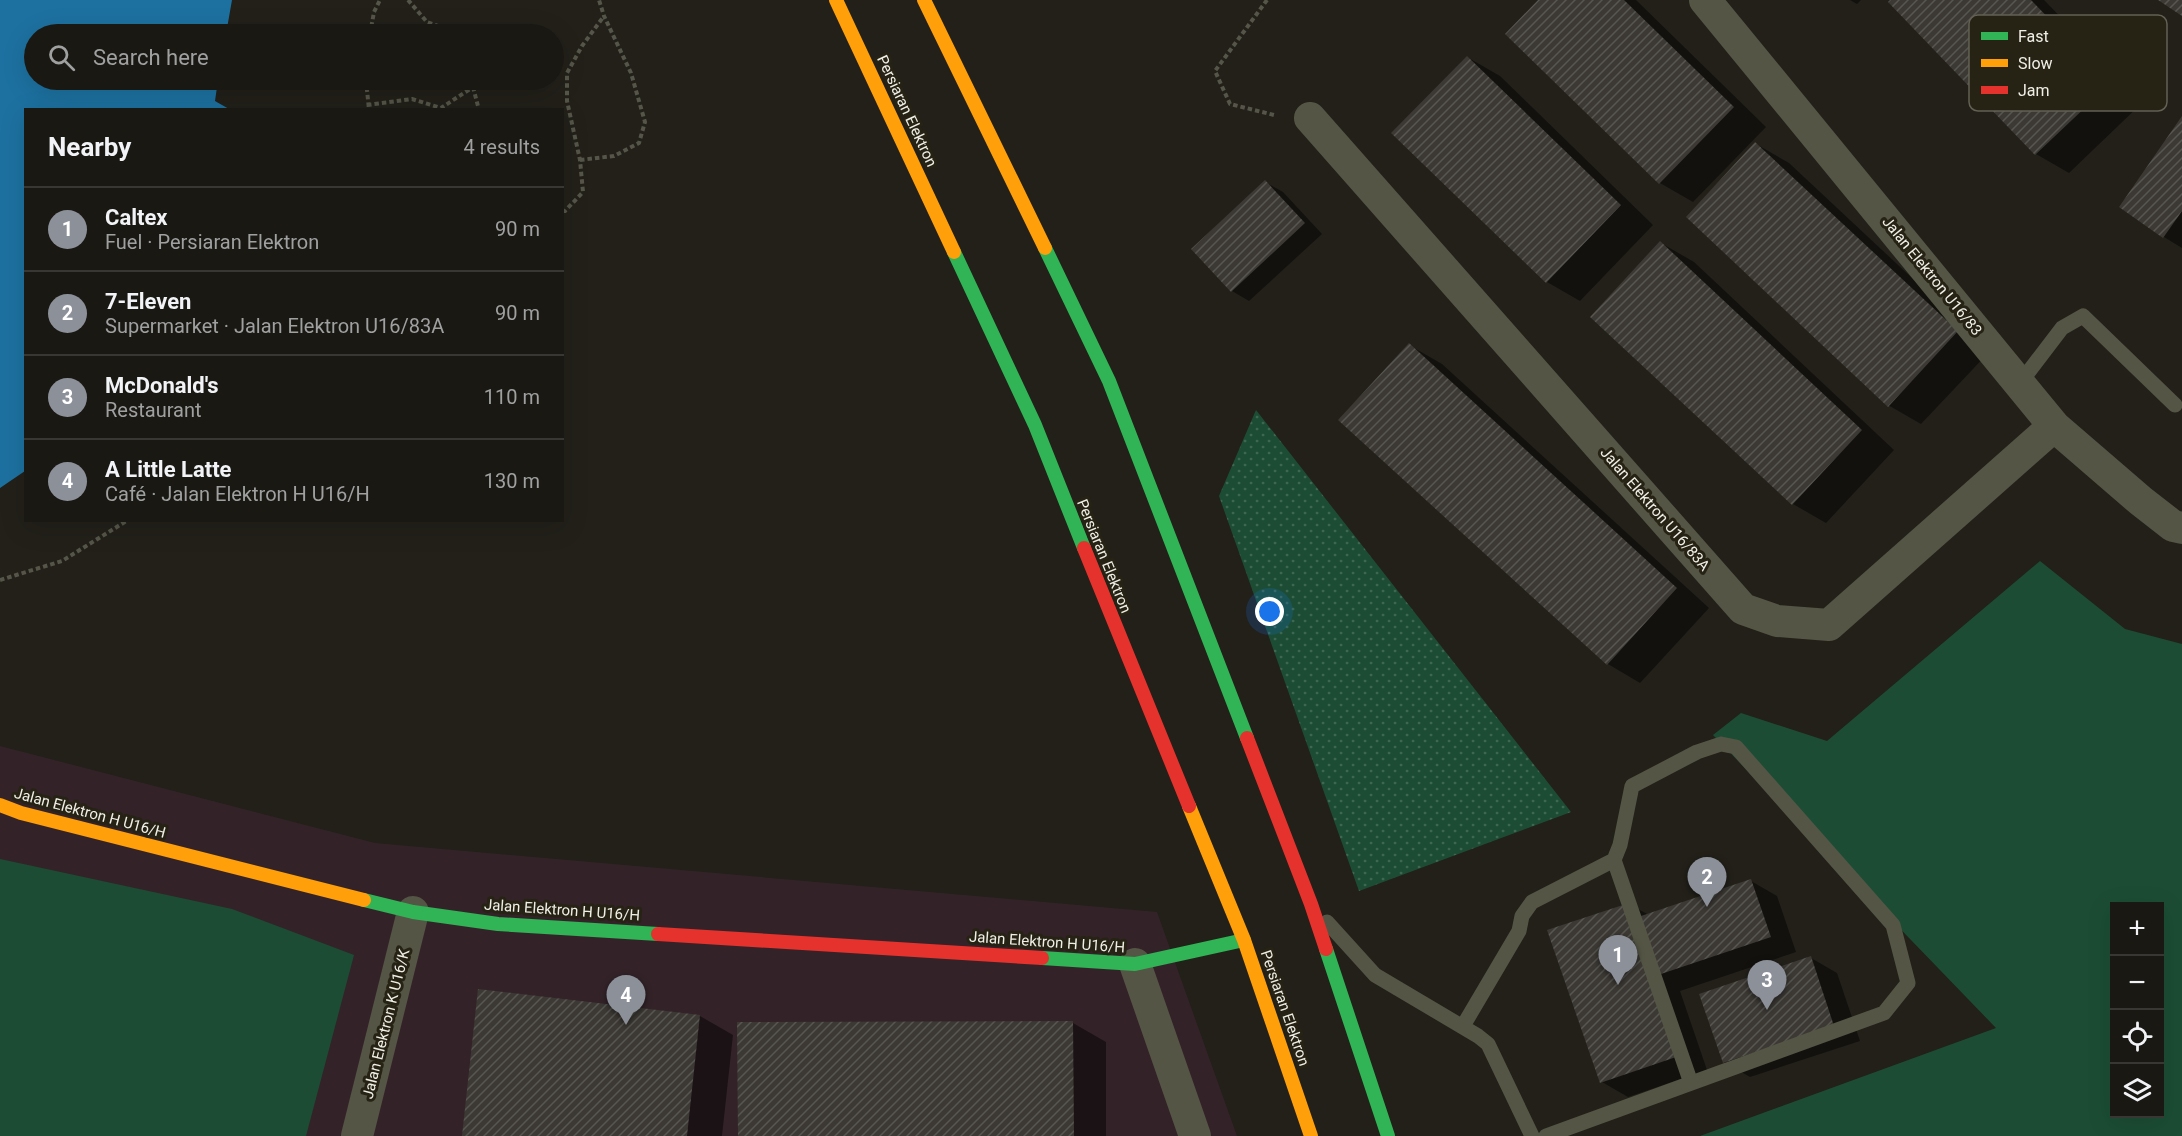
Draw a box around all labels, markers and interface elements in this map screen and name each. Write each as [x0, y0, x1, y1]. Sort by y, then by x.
legend [1969, 15, 2167, 111]
search box [24, 24, 564, 90]
text: Fast [2018, 27, 2049, 46]
icon: search [45, 41, 78, 74]
text: Search here [93, 45, 209, 70]
street label: Persiaran Elektron [873, 52, 941, 170]
text: Slow [2018, 54, 2053, 73]
text: Jam [2018, 81, 2050, 100]
text: Nearby [48, 132, 131, 162]
text: 4 results [464, 135, 540, 159]
text: Caltex [105, 205, 168, 230]
street label: Jalan Elektron U16/83 [1878, 213, 1986, 339]
text: 1 [62, 217, 73, 241]
text: 90 m [495, 217, 540, 241]
text: Fuel · Persiaran Elektron [105, 230, 319, 254]
text: 7-Eleven [105, 289, 191, 314]
text: 2 [62, 301, 73, 325]
text: 90 m [495, 301, 540, 325]
text: Supermarket · Jalan Elektron U16/83A [105, 314, 444, 338]
text: McDonald's [105, 373, 219, 398]
text: 3 [62, 385, 73, 409]
text: 110 m [484, 385, 540, 409]
text: Restaurant [105, 398, 202, 422]
street label: Jalan Elektron U16/83A [1596, 444, 1714, 575]
text: A Little Latte [105, 457, 231, 482]
text: 4 [62, 469, 73, 493]
text: 130 m [484, 469, 540, 493]
text: Café · Jalan Elektron H U16/H [105, 482, 370, 506]
street label: Persiaran Elektron [1073, 496, 1135, 616]
your location [1255, 597, 1284, 626]
street label: Jalan Elektron H U16/H [12, 784, 168, 842]
pin: 2 [1688, 858, 1726, 907]
street label: Jalan Elektron H U16/H [483, 896, 641, 924]
map controls [2110, 902, 2164, 1118]
button: + [2110, 902, 2164, 956]
street label: Jalan Elektron H U16/H [968, 928, 1126, 956]
pin: 1 [1598, 936, 1638, 985]
street label: Jalan Elektron K U16/K [359, 947, 413, 1101]
street label: Persiaran Elektron [1257, 948, 1313, 1068]
button: − [2110, 956, 2164, 1010]
pin: 3 [1748, 960, 1786, 1010]
pin: 4 [606, 976, 646, 1025]
button: locate [2110, 1010, 2164, 1064]
button: layers [2110, 1064, 2164, 1118]

